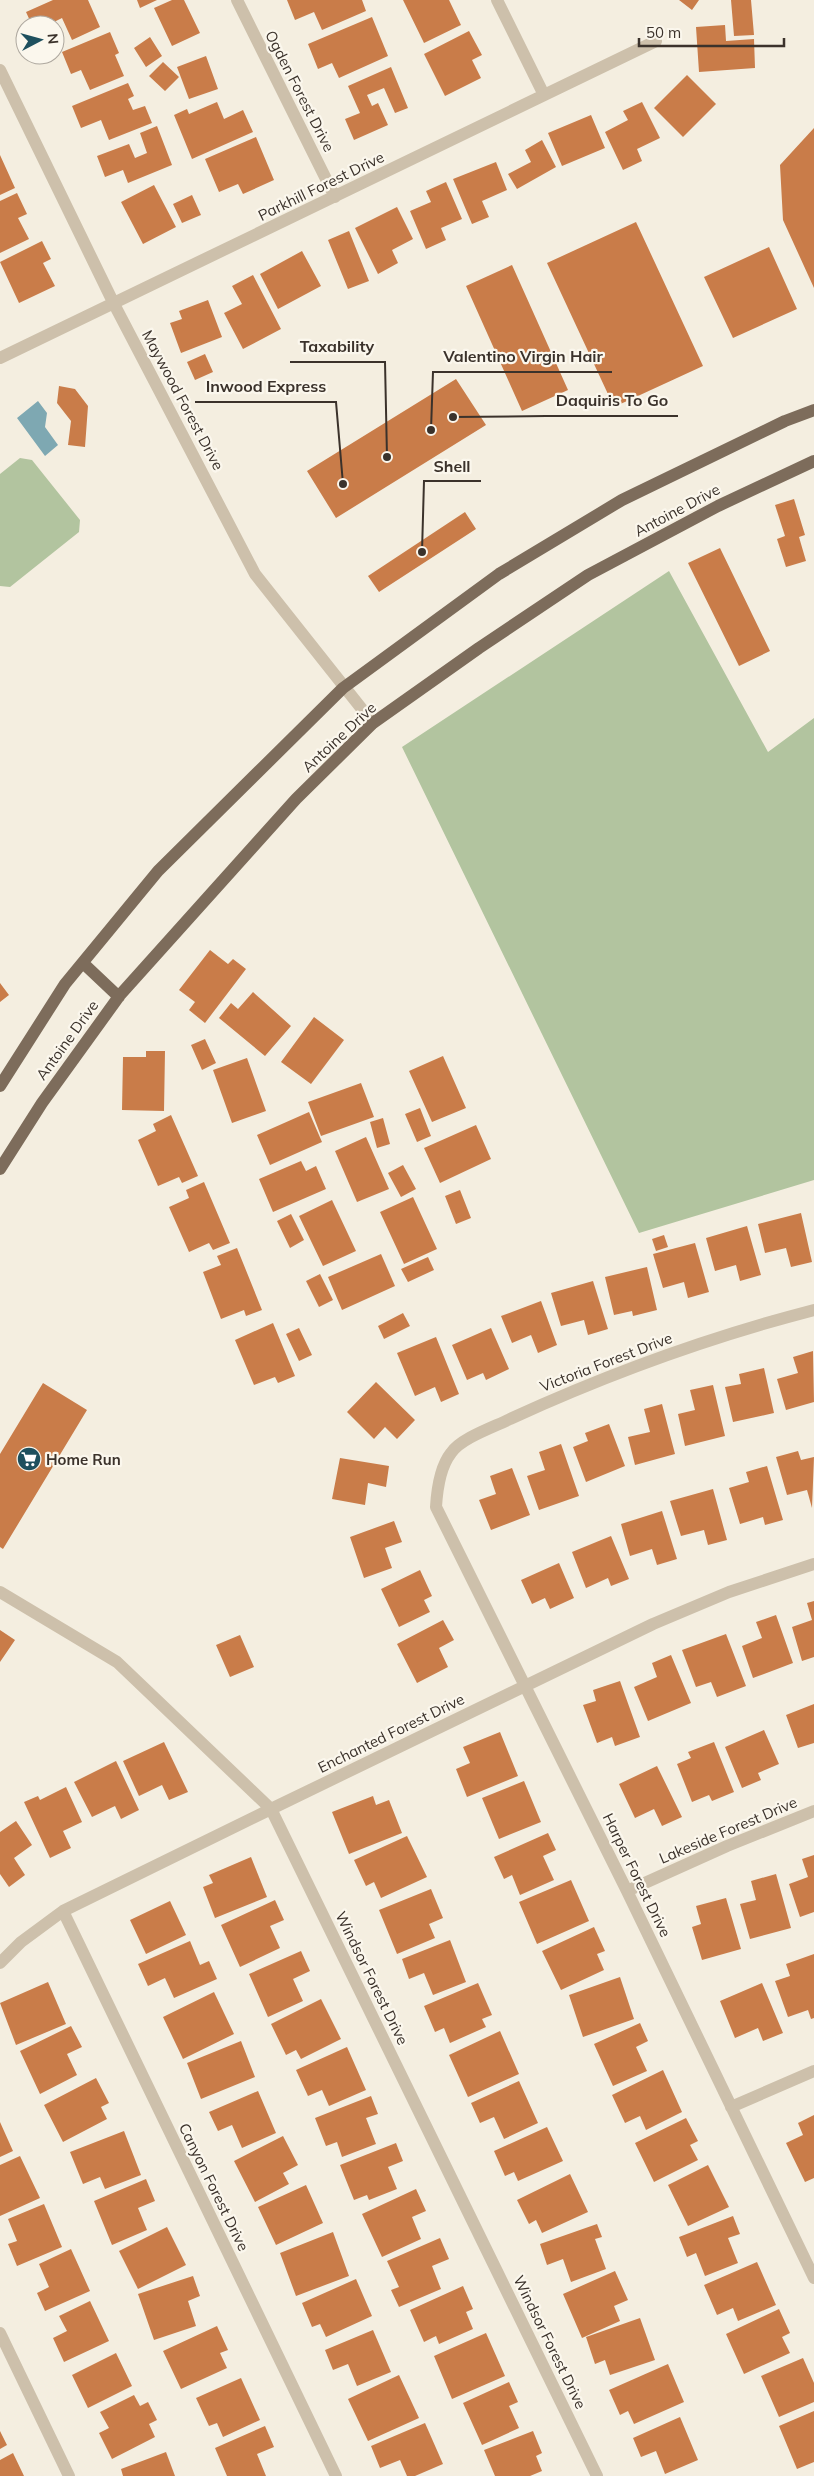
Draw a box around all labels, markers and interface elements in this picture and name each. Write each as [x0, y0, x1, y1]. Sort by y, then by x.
north arrow [15, 15, 65, 65]
scale bar [639, 15, 784, 47]
text: 50 m [646, 23, 681, 42]
street label: Ogden Forest Drive [261, 27, 339, 155]
text: N [43, 32, 62, 45]
street label: Parkhill Forest Drive [255, 147, 387, 225]
street label: Maywood Forest Drive [138, 327, 228, 473]
callout: Taxability [290, 331, 385, 362]
text: Taxability [300, 336, 375, 356]
callout: Valentino Virgin Hair [433, 341, 612, 372]
text: Valentino Virgin Hair [442, 346, 604, 366]
callout: Inwood Express [195, 371, 336, 402]
text: Inwood Express [206, 376, 326, 396]
callout: Daquiris To Go [546, 385, 678, 416]
text: Daquiris To Go [556, 390, 668, 410]
callout: Shell [424, 450, 481, 481]
text: Shell [433, 456, 471, 476]
street label: Antoine Drive [631, 479, 723, 541]
street label: Antoine Drive [298, 698, 380, 776]
street label: Antoine Drive [32, 996, 102, 1084]
street label: Victoria Forest Drive [537, 1328, 675, 1396]
supermarket icon: Home Run [16, 1446, 42, 1472]
place label: Home Run [46, 1450, 121, 1469]
street label: Enchanted Forest Drive [315, 1689, 467, 1777]
street label: Lakeside Forest Drive [656, 1792, 800, 1868]
street label: Harper Forest Drive [599, 1810, 675, 1940]
street label: Windsor Forest Drive [331, 1908, 413, 2048]
street label: Canyon Forest Drive [175, 2120, 253, 2254]
street label: Windsor Forest Drive [509, 2272, 591, 2412]

